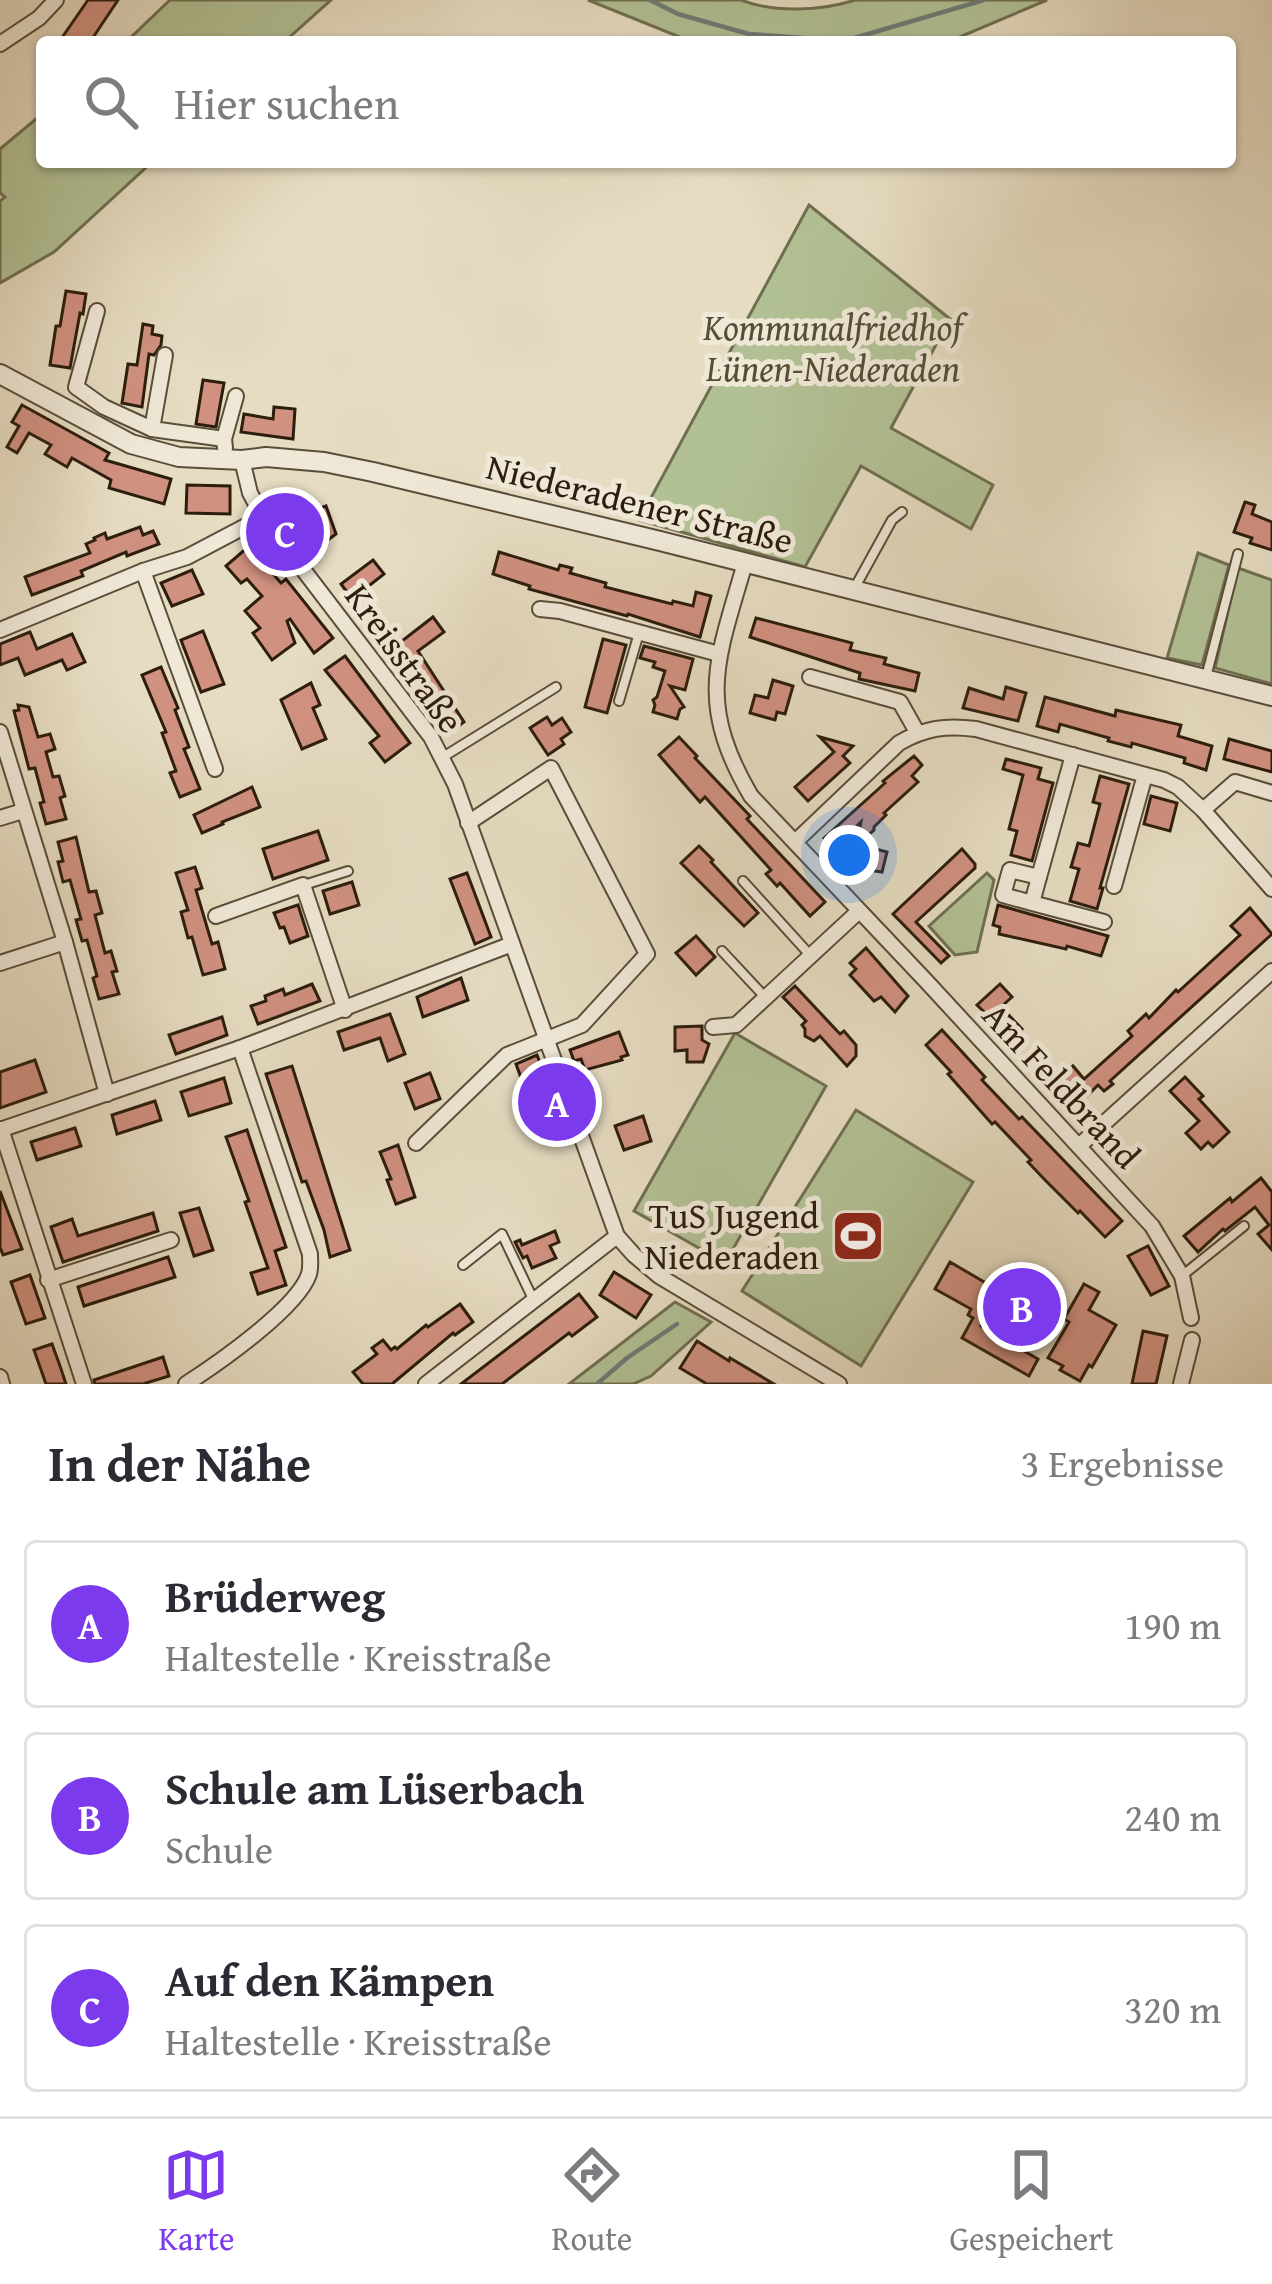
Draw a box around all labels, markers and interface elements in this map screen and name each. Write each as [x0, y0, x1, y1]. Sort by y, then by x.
search box [36, 36, 1236, 168]
icon: search [78, 69, 144, 135]
text: Hier suchen [174, 70, 399, 135]
park label: Kommunalfriedhof Lünen-Niederaden [702, 300, 969, 394]
street label: Niederadener Straße [481, 439, 799, 566]
pin: C [246, 487, 324, 577]
street label: Kreisstraße [333, 572, 478, 743]
your location [819, 825, 879, 885]
street label: Am Feldbrand [971, 989, 1154, 1180]
pin: A [518, 1057, 596, 1147]
place label: TuS Jugend Niederaden [645, 1188, 819, 1282]
sports icon: TuS Jugend Niederaden [830, 1208, 886, 1264]
pin: B [983, 1262, 1061, 1352]
text: In der Nähe [48, 1425, 311, 1500]
text: 3 Ergebnisse [1021, 1434, 1224, 1491]
text: Brüderweg [165, 1563, 385, 1628]
text: A [78, 1596, 102, 1653]
text: 190 m [1124, 1596, 1221, 1653]
text: Haltestelle · Kreisstraße [165, 1628, 552, 1685]
text: Schule am Lüserbach [165, 1755, 584, 1820]
text: B [78, 1788, 102, 1845]
text: 240 m [1124, 1788, 1221, 1845]
text: Schule [165, 1820, 273, 1877]
text: Auf den Kämpen [165, 1947, 494, 2012]
text: C [79, 1980, 101, 2037]
text: 320 m [1124, 1980, 1221, 2037]
text: Haltestelle · Kreisstraße [165, 2012, 552, 2069]
tab: Karte [159, 2142, 234, 2262]
tab: Route [552, 2142, 632, 2262]
tab: Gespeichert [949, 2142, 1113, 2262]

